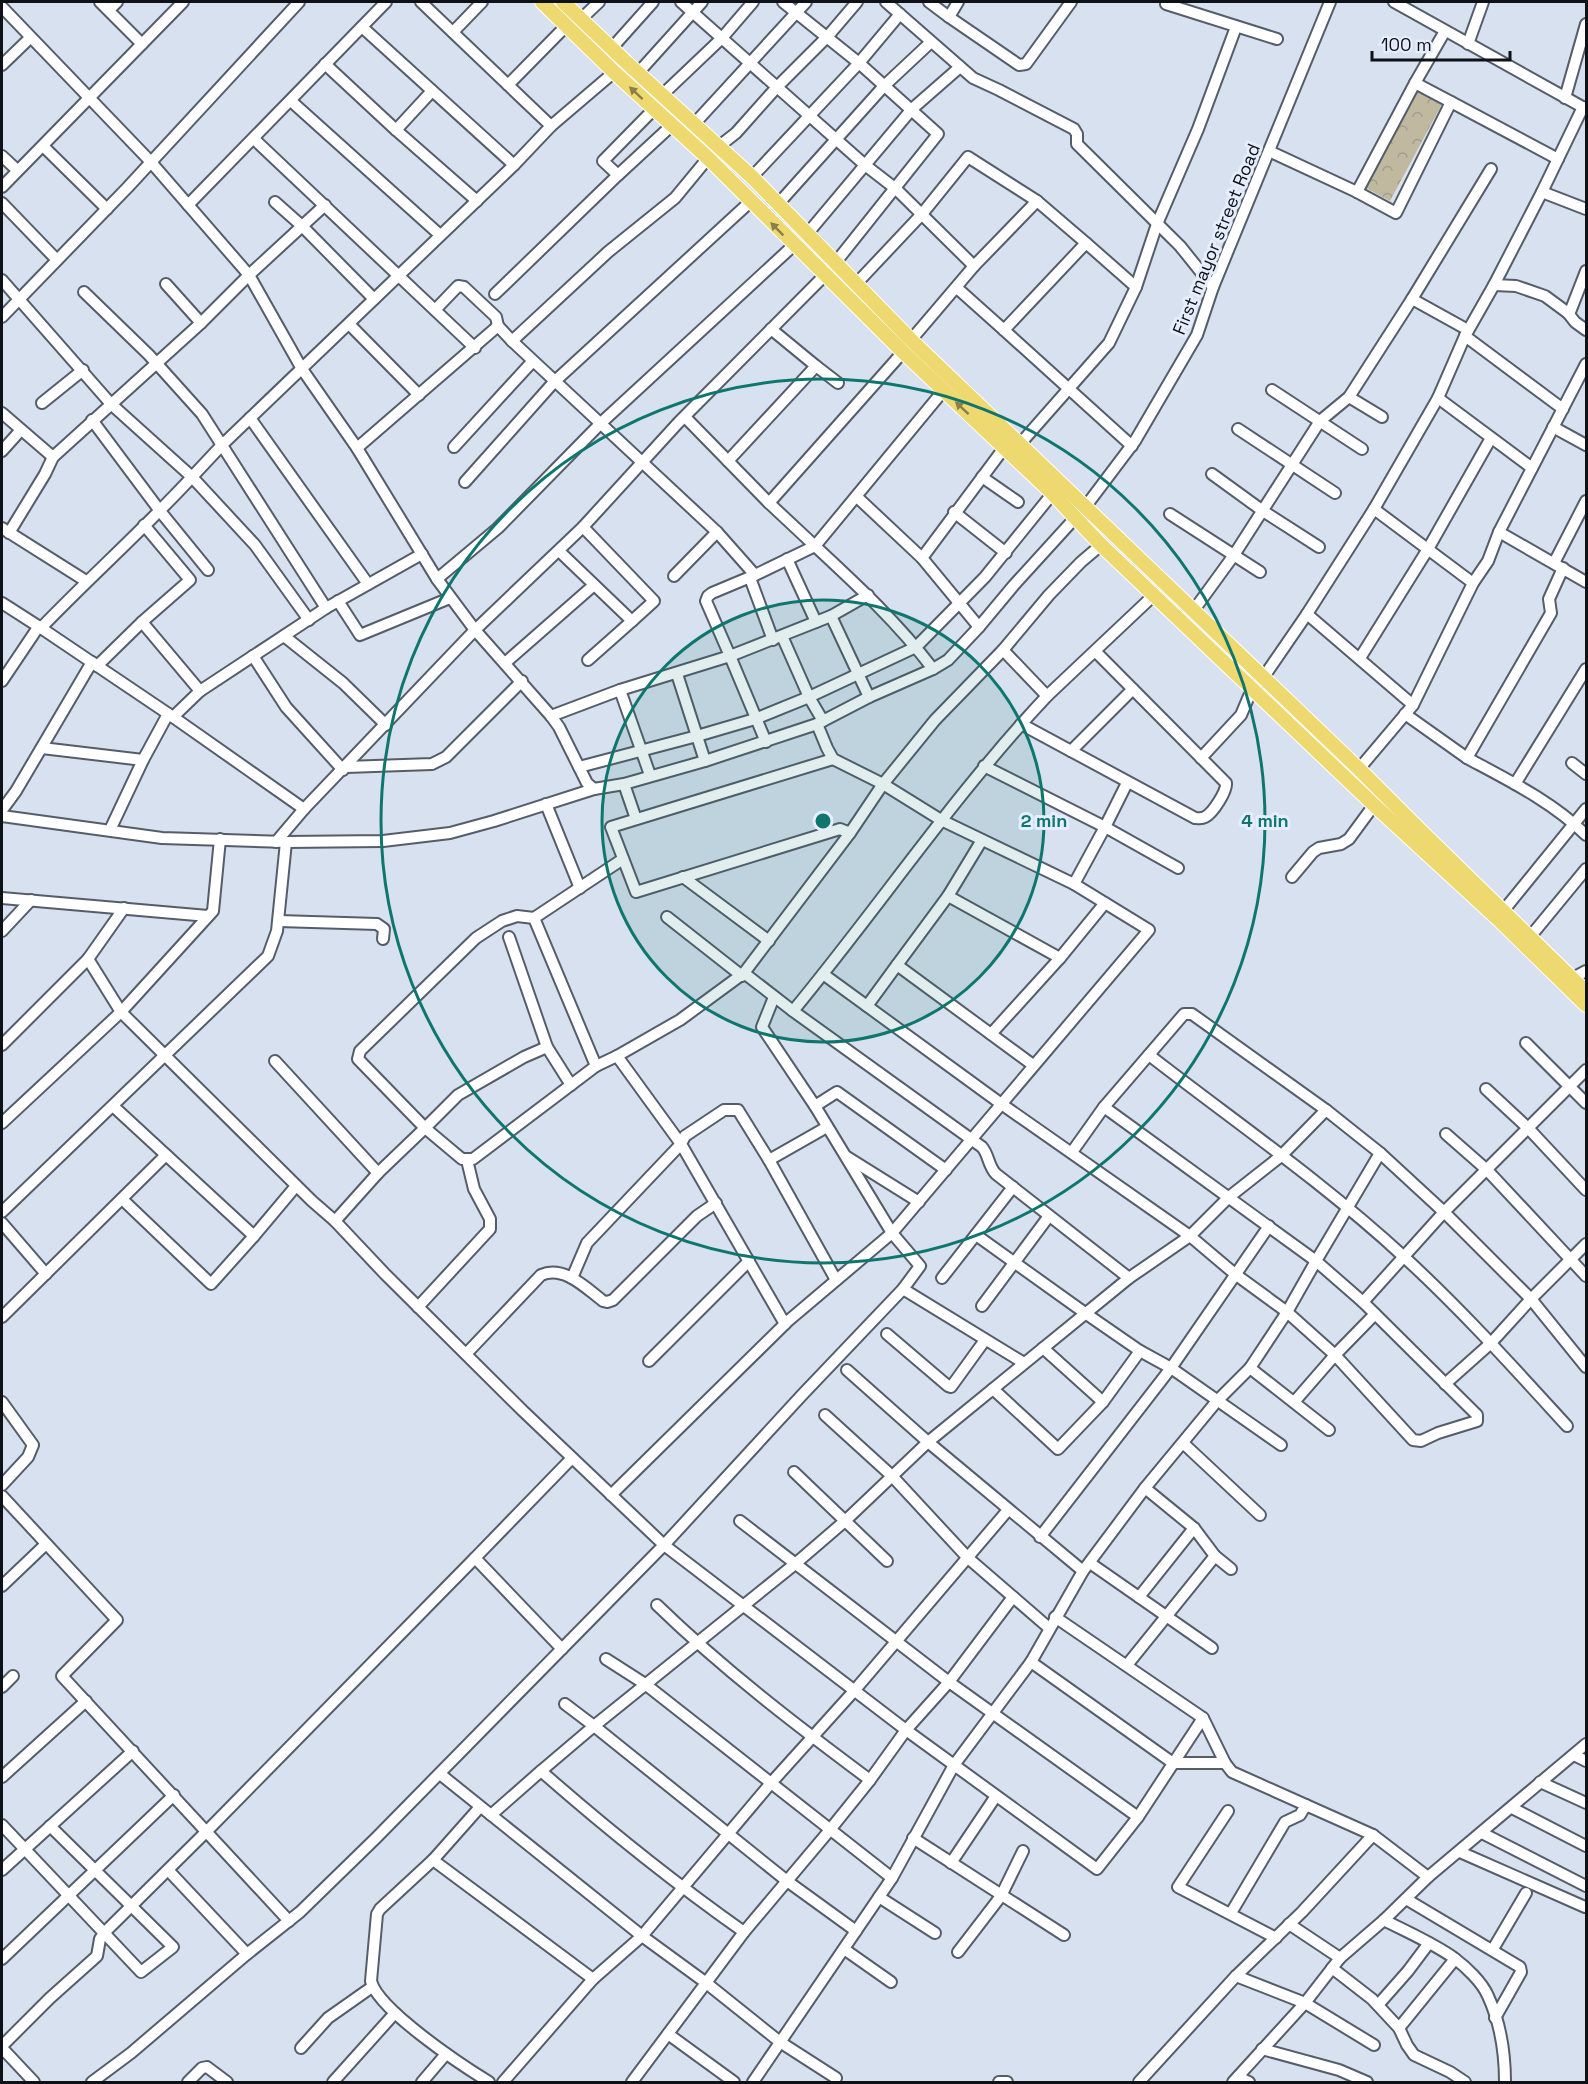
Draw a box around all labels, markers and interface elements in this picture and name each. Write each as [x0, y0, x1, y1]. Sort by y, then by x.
scale bar [1372, 24, 1510, 62]
text: 100 m [1381, 33, 1432, 56]
one-way arrow [630, 87, 644, 101]
street label: First mayor street Road [1167, 140, 1265, 338]
one-way arrow [770, 222, 784, 236]
one-way arrow [955, 402, 970, 415]
text: 2 min [1021, 809, 1067, 832]
text: 4 min [1241, 809, 1289, 832]
centre of rings [813, 811, 833, 831]

